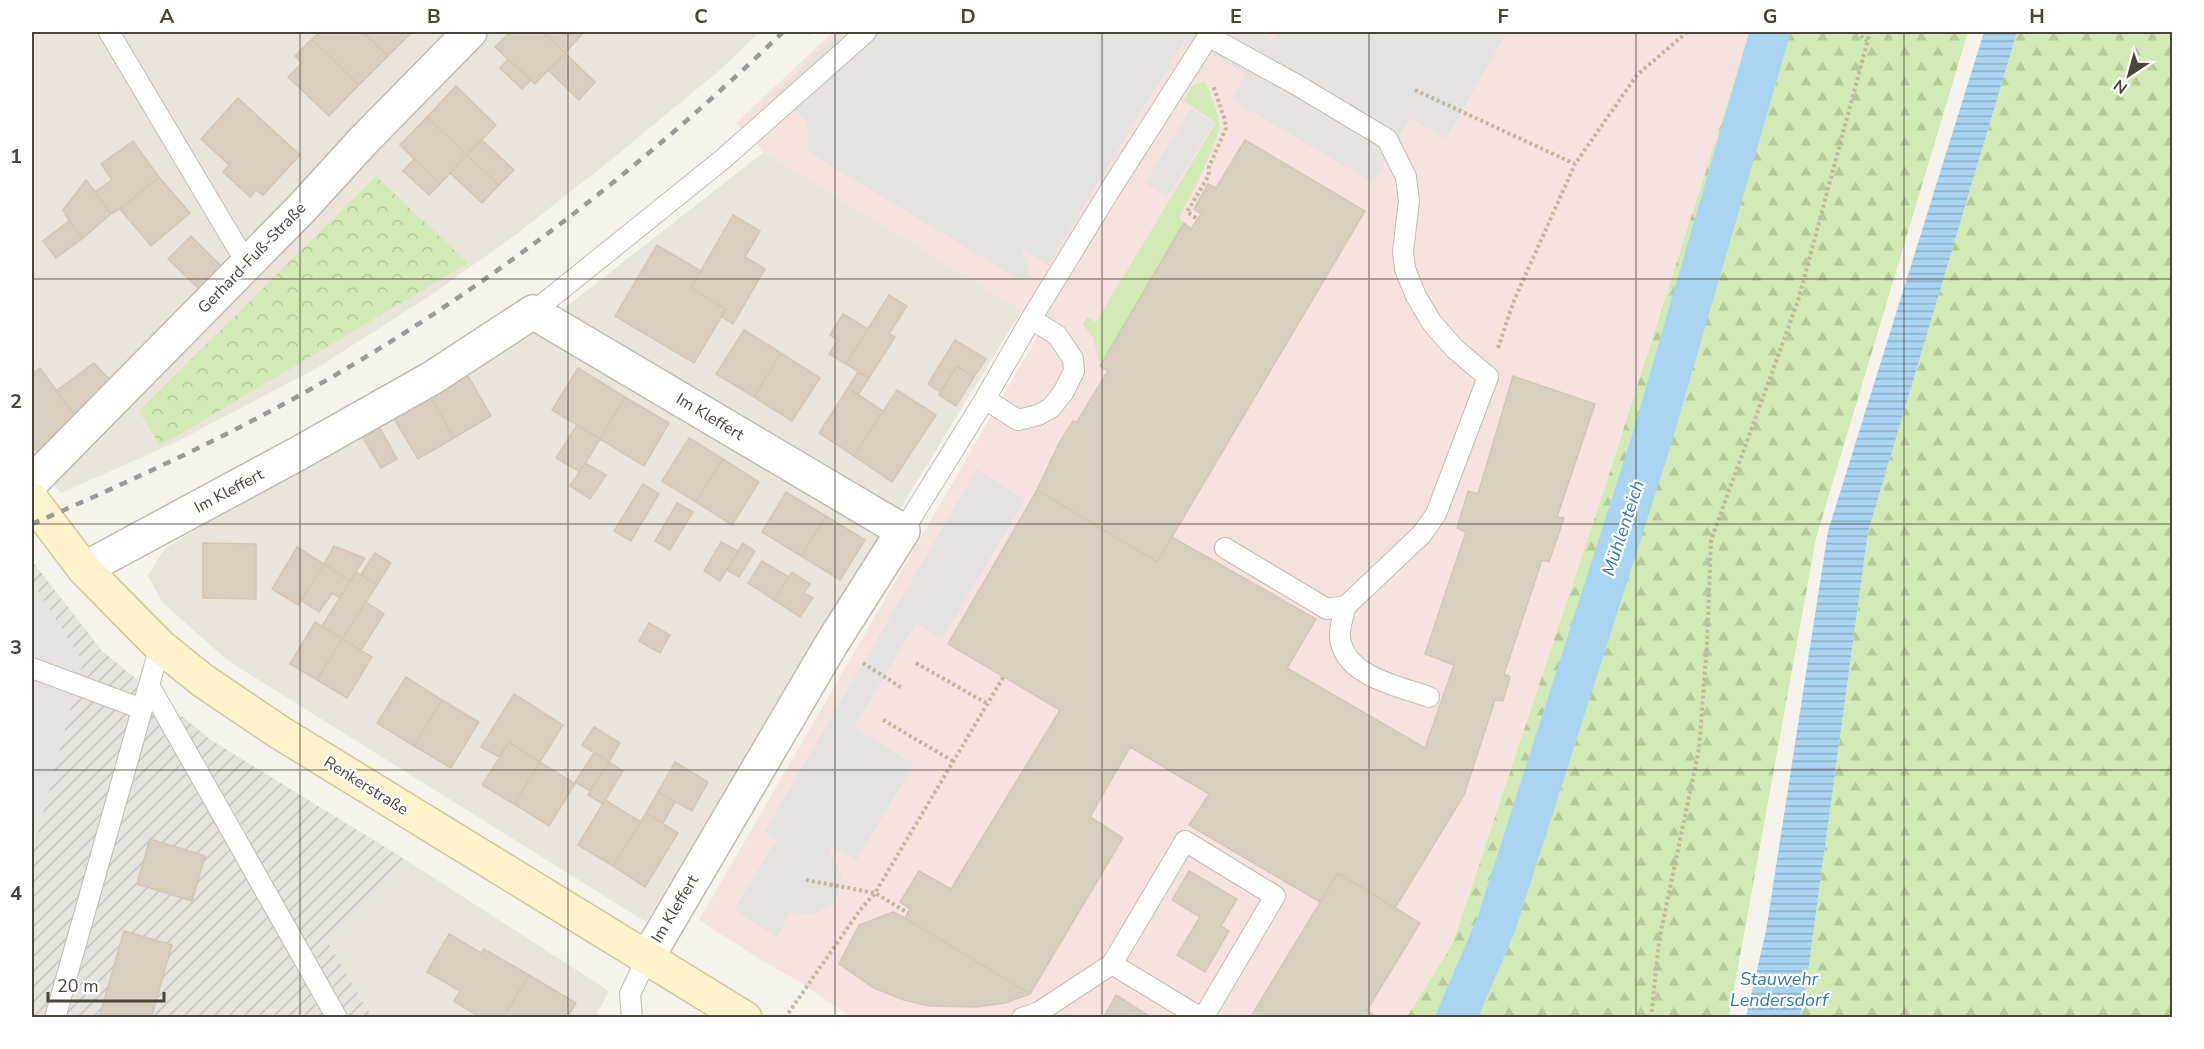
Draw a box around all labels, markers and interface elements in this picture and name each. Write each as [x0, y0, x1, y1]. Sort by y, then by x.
text: A [160, 3, 175, 30]
text: B [427, 3, 441, 30]
text: C [694, 3, 708, 30]
text: D [960, 3, 976, 30]
text: E [1230, 3, 1242, 30]
text: F [1497, 3, 1509, 30]
text: G [1763, 3, 1777, 30]
text: H [2029, 3, 2045, 30]
north arrow [2099, 45, 2159, 105]
text: N [2109, 74, 2132, 99]
text: 1 [10, 143, 22, 170]
street label: Gerhard-Fuß-Straße [193, 198, 311, 318]
text: 2 [10, 388, 22, 415]
street label: Im Kleffert [672, 388, 748, 446]
street label: Im Kleffert [190, 463, 268, 518]
water label: Mühlenteich [1596, 477, 1650, 579]
text: 3 [10, 634, 22, 661]
street label: Renkerstraße [320, 751, 412, 821]
street label: Im Kleffert [646, 871, 704, 947]
text: 4 [10, 880, 22, 907]
scale bar [48, 965, 164, 1003]
water label: Stauwehr Lendersdorf [1730, 967, 1830, 1012]
text: 20 m [57, 974, 99, 998]

